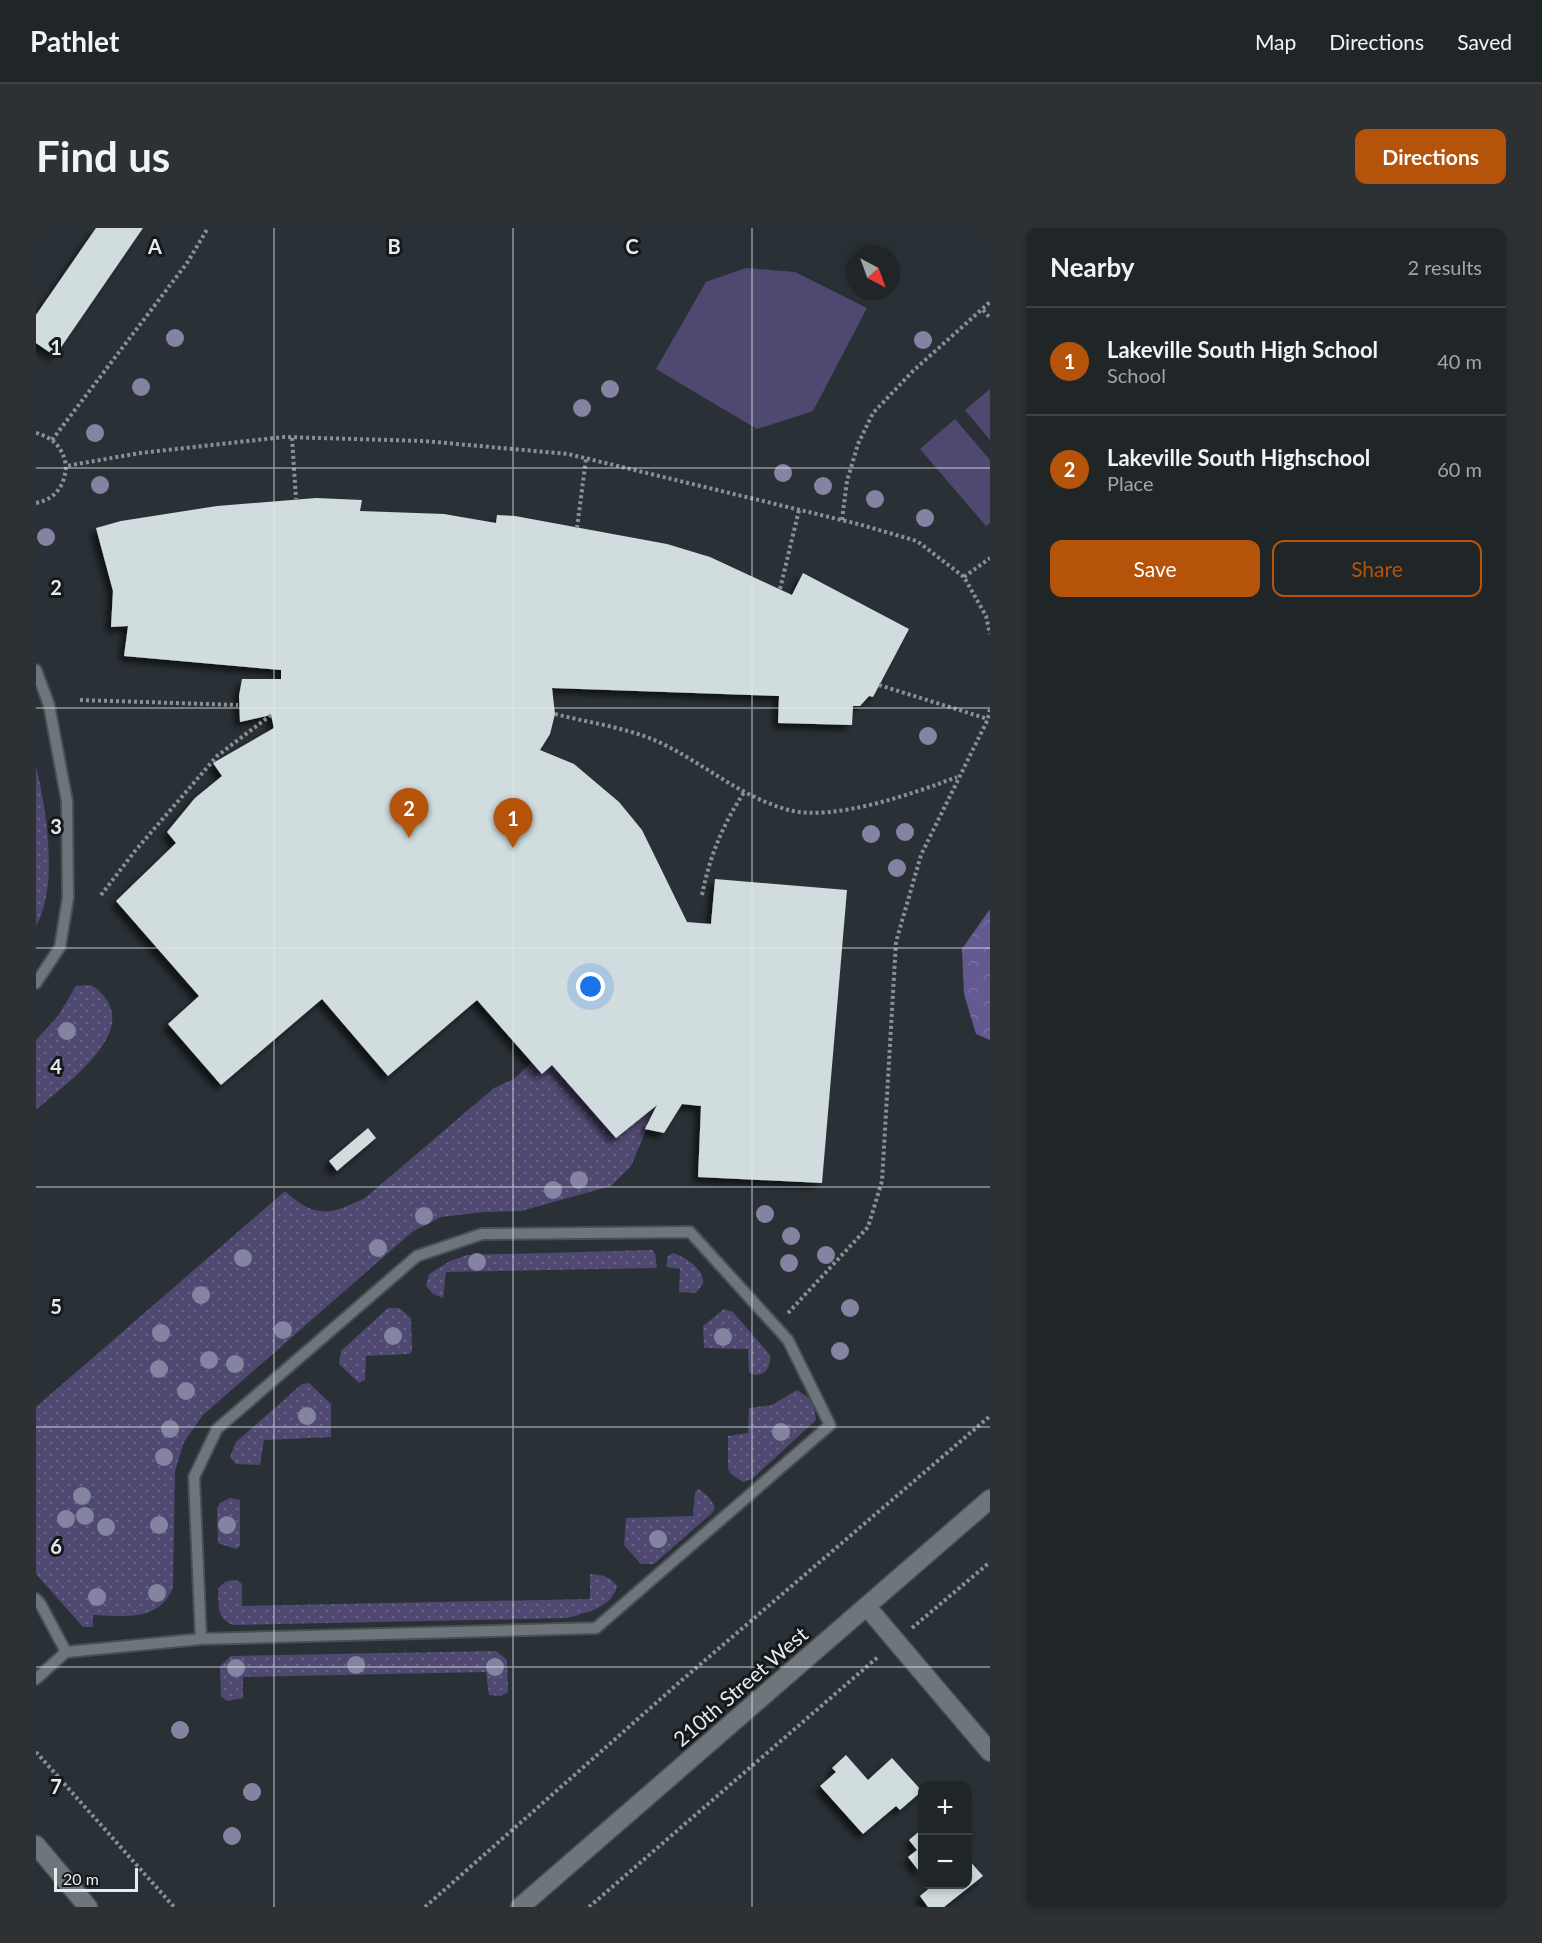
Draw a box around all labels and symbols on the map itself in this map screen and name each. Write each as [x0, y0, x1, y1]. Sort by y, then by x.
text: A [147, 234, 162, 258]
text: B [387, 234, 401, 258]
text: C [625, 234, 639, 258]
north arrow [846, 246, 900, 300]
text: 1 [50, 335, 62, 359]
text: 2 [50, 575, 62, 599]
pin: 2 [390, 788, 428, 838]
pin: 1 [494, 798, 532, 848]
text: 3 [50, 814, 62, 838]
your location [576, 972, 605, 1001]
text: 4 [50, 1054, 62, 1078]
text: 5 [50, 1294, 62, 1318]
text: 6 [50, 1534, 62, 1558]
street label: 210th Street West [668, 1621, 813, 1751]
text: 7 [50, 1774, 62, 1798]
scale bar [54, 1865, 138, 1892]

